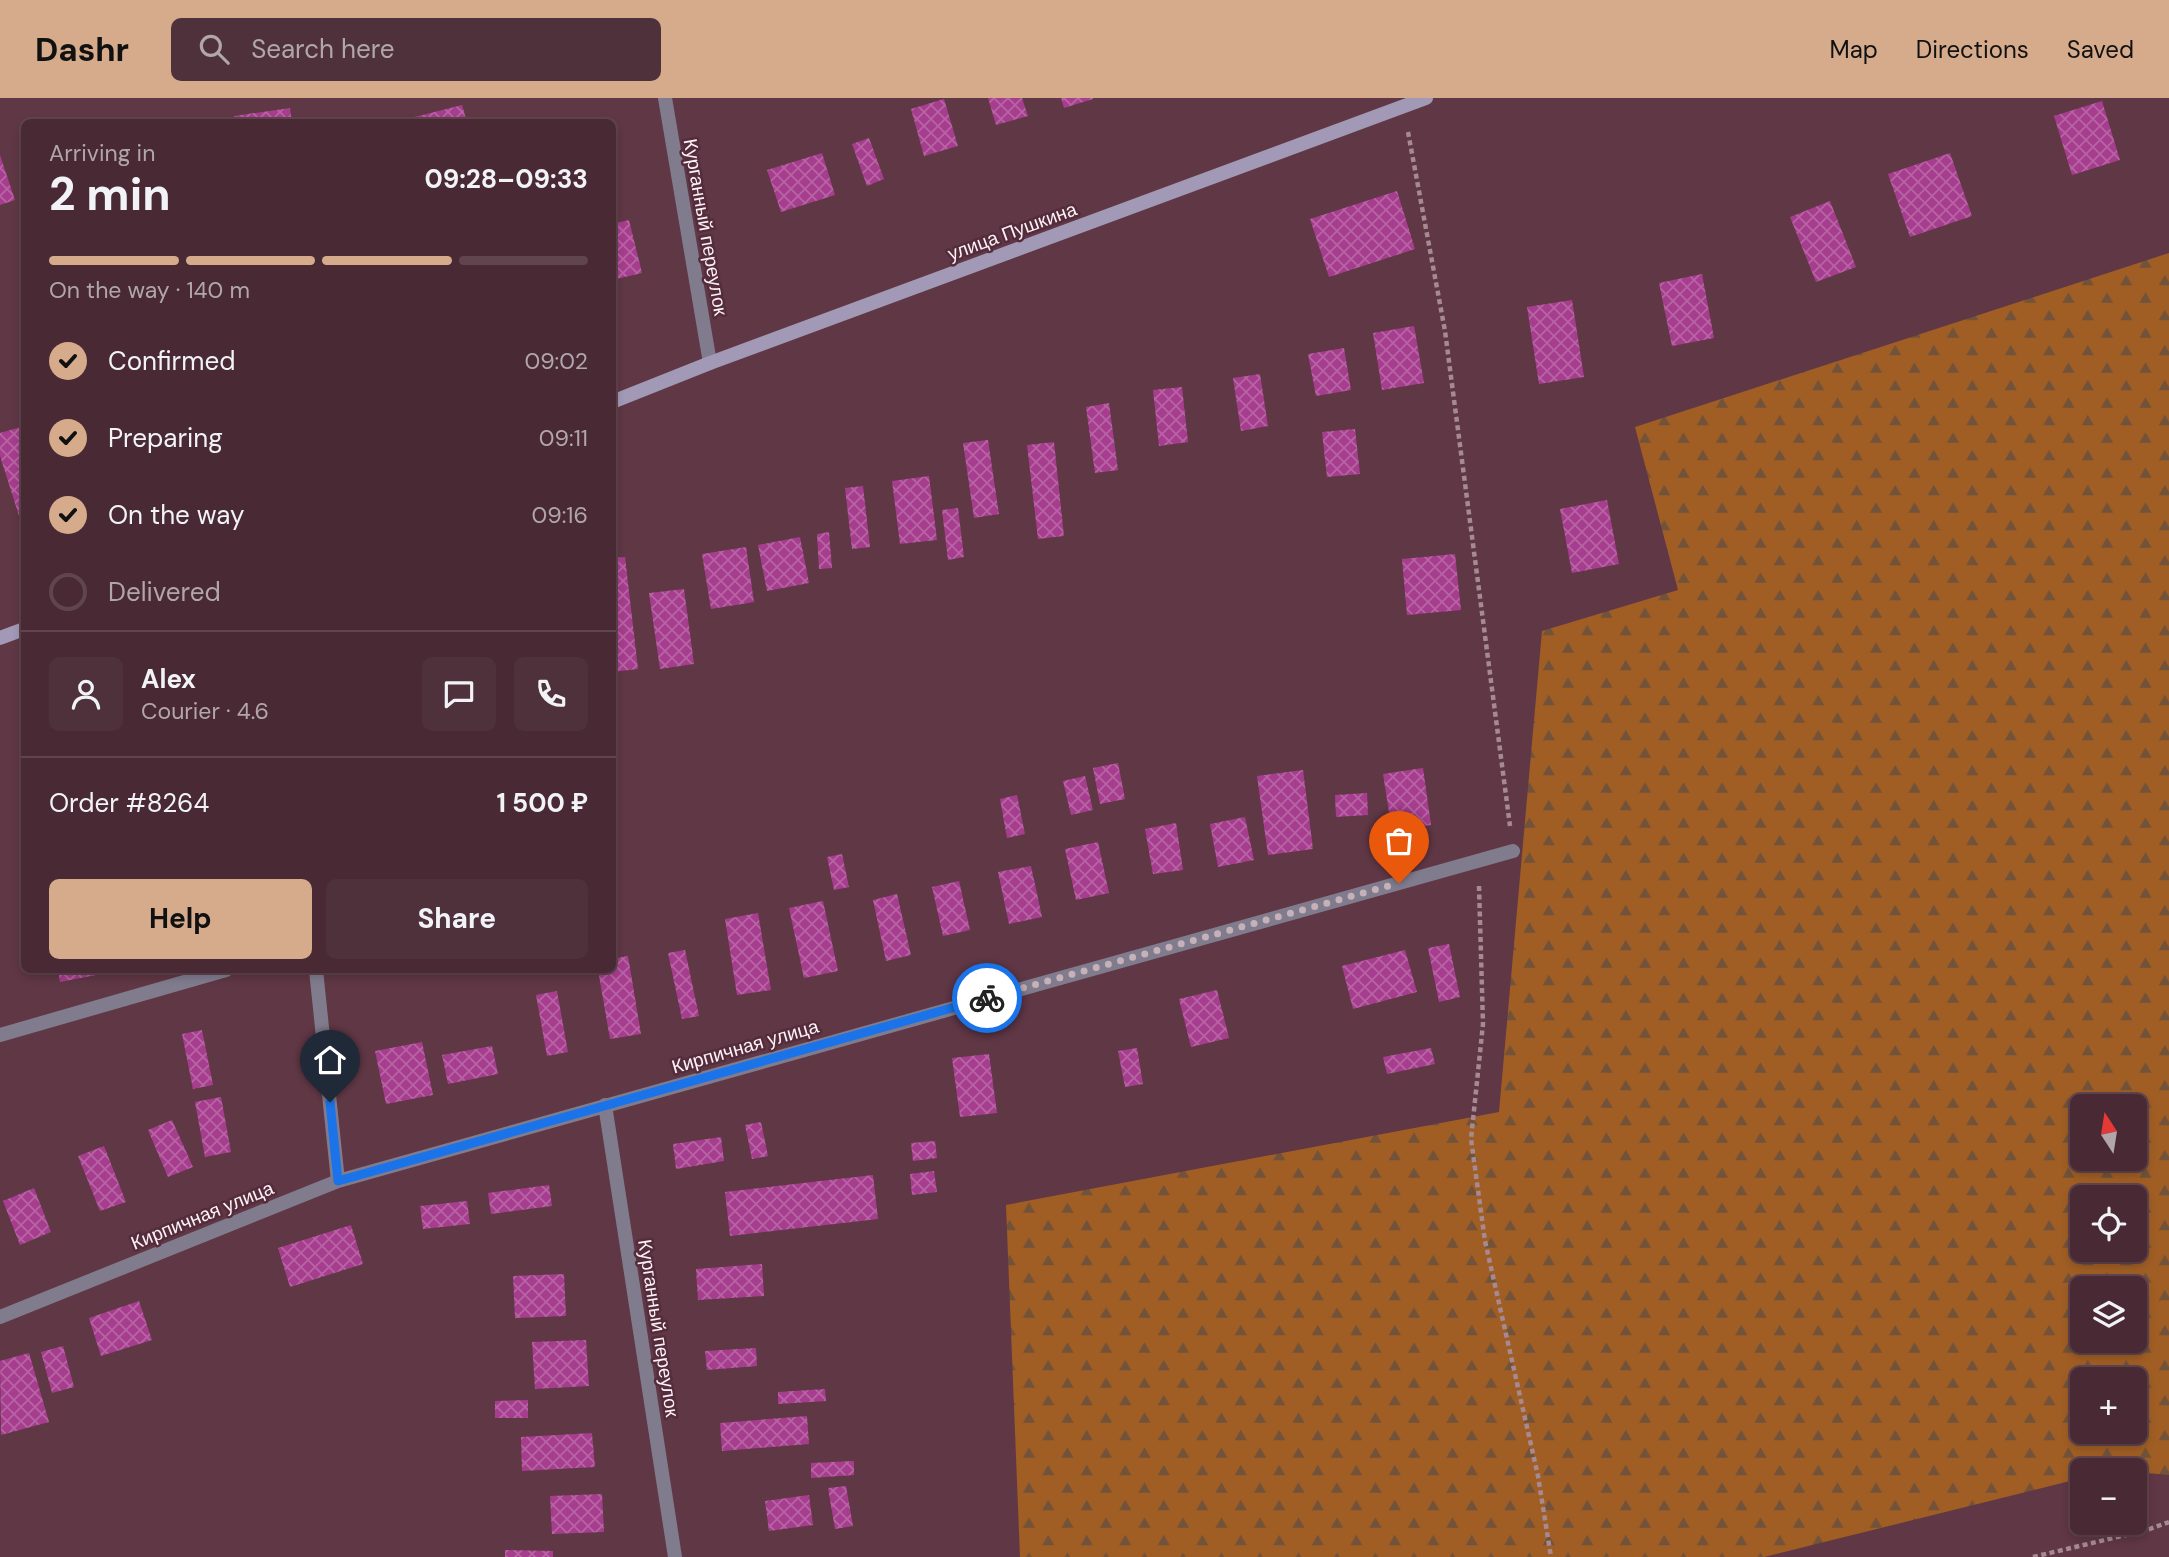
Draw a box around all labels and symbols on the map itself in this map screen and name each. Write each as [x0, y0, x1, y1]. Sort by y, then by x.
street label: Курганный переулок [678, 137, 734, 318]
street label: улица Пушкина [944, 196, 1081, 266]
pin [1369, 811, 1429, 883]
courier [952, 963, 1022, 1033]
street label: Кирпичная улица [669, 1013, 822, 1079]
pin [300, 1030, 360, 1102]
north arrow [2070, 1094, 2147, 1171]
street label: Кирпичная улица [127, 1175, 278, 1255]
street label: Курганный переулок [632, 1238, 685, 1419]

